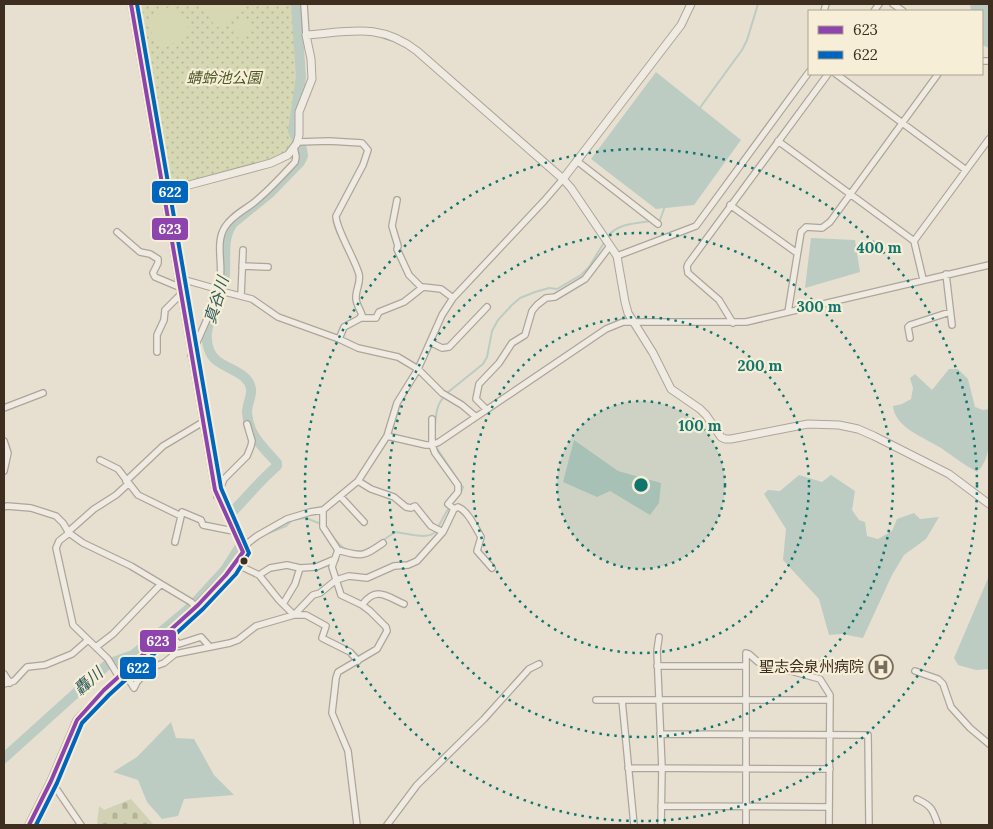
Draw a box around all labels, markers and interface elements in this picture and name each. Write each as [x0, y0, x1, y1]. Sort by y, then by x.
legend [808, 10, 983, 75]
text: 623 [853, 20, 878, 39]
text: 622 [853, 45, 878, 64]
park label: 蜻蛉池公園 [186, 68, 263, 87]
line badge: 622 [151, 180, 189, 204]
text: 622 [159, 183, 181, 201]
line badge: 623 [151, 217, 189, 241]
text: 623 [158, 220, 182, 238]
text: 400 m [856, 238, 902, 257]
water label: 真谷川 [199, 272, 233, 326]
text: 300 m [796, 297, 842, 316]
text: 200 m [738, 356, 783, 375]
text: 100 m [679, 416, 722, 435]
centre of rings [632, 476, 650, 494]
unlabelled marker [239, 556, 249, 566]
line badge: 623 [139, 629, 177, 653]
text: 623 [146, 632, 170, 650]
hospital icon: 聖志会泉州病院 [868, 654, 894, 680]
line badge: 622 [119, 656, 157, 680]
place label: 聖志会泉州病院 [759, 657, 864, 676]
text: 622 [127, 659, 149, 677]
water label: 轟川 [69, 662, 108, 699]

